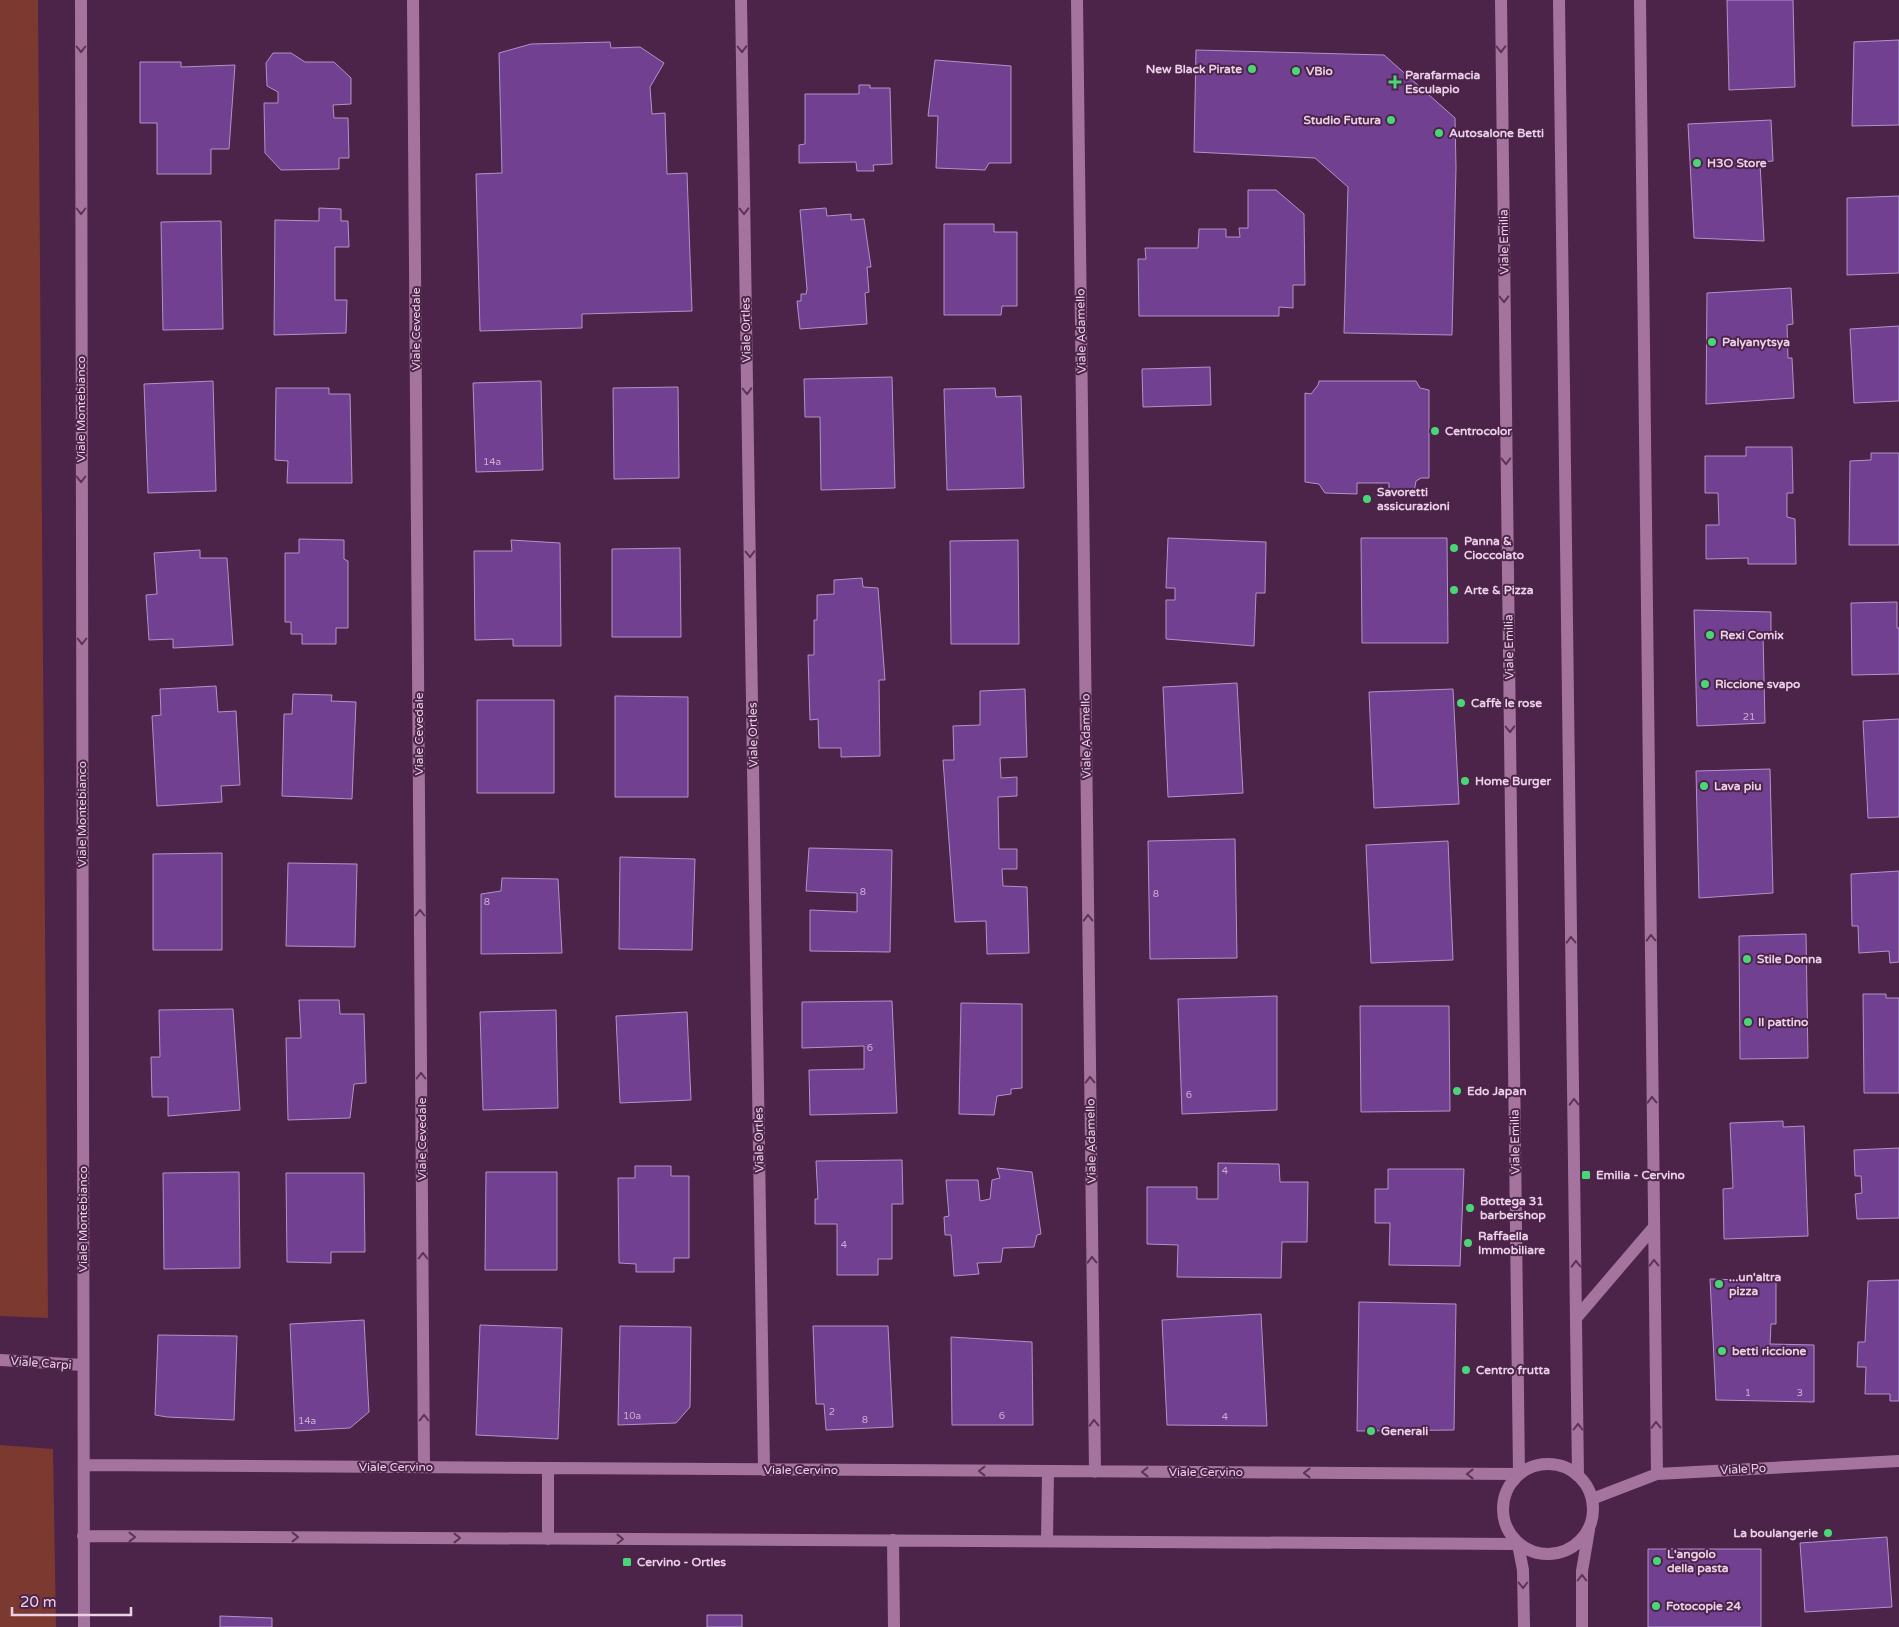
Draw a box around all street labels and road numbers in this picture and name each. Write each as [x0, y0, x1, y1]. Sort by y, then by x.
street label: Viale Emilia [1496, 209, 1512, 275]
street label: Viale Cevedale [409, 287, 423, 370]
street label: Viale Adamello [1073, 288, 1089, 374]
street label: Viale Ortles [738, 297, 754, 363]
street label: Viale Montebianco [74, 356, 88, 462]
street label: Viale Emilia [1501, 614, 1517, 680]
street label: Viale Cevedale [412, 692, 426, 775]
street label: Viale Adamello [1078, 693, 1094, 779]
street label: Viale Ortles [745, 702, 761, 768]
street label: Viale Montebianco [75, 761, 89, 867]
street label: Viale Cevedale [415, 1097, 429, 1180]
street label: Viale Adamello [1083, 1098, 1099, 1184]
street label: Viale Ortles [751, 1107, 767, 1173]
street label: Viale Emilia [1507, 1109, 1523, 1175]
street label: Viale Montebianco [76, 1166, 90, 1272]
street label: Viale Carpi [10, 1354, 72, 1372]
street label: Viale Cervino [359, 1460, 433, 1474]
street label: Viale Po [1720, 1461, 1766, 1477]
street label: Viale Cervino [764, 1463, 838, 1477]
street label: Viale Cervino [1169, 1465, 1243, 1479]

